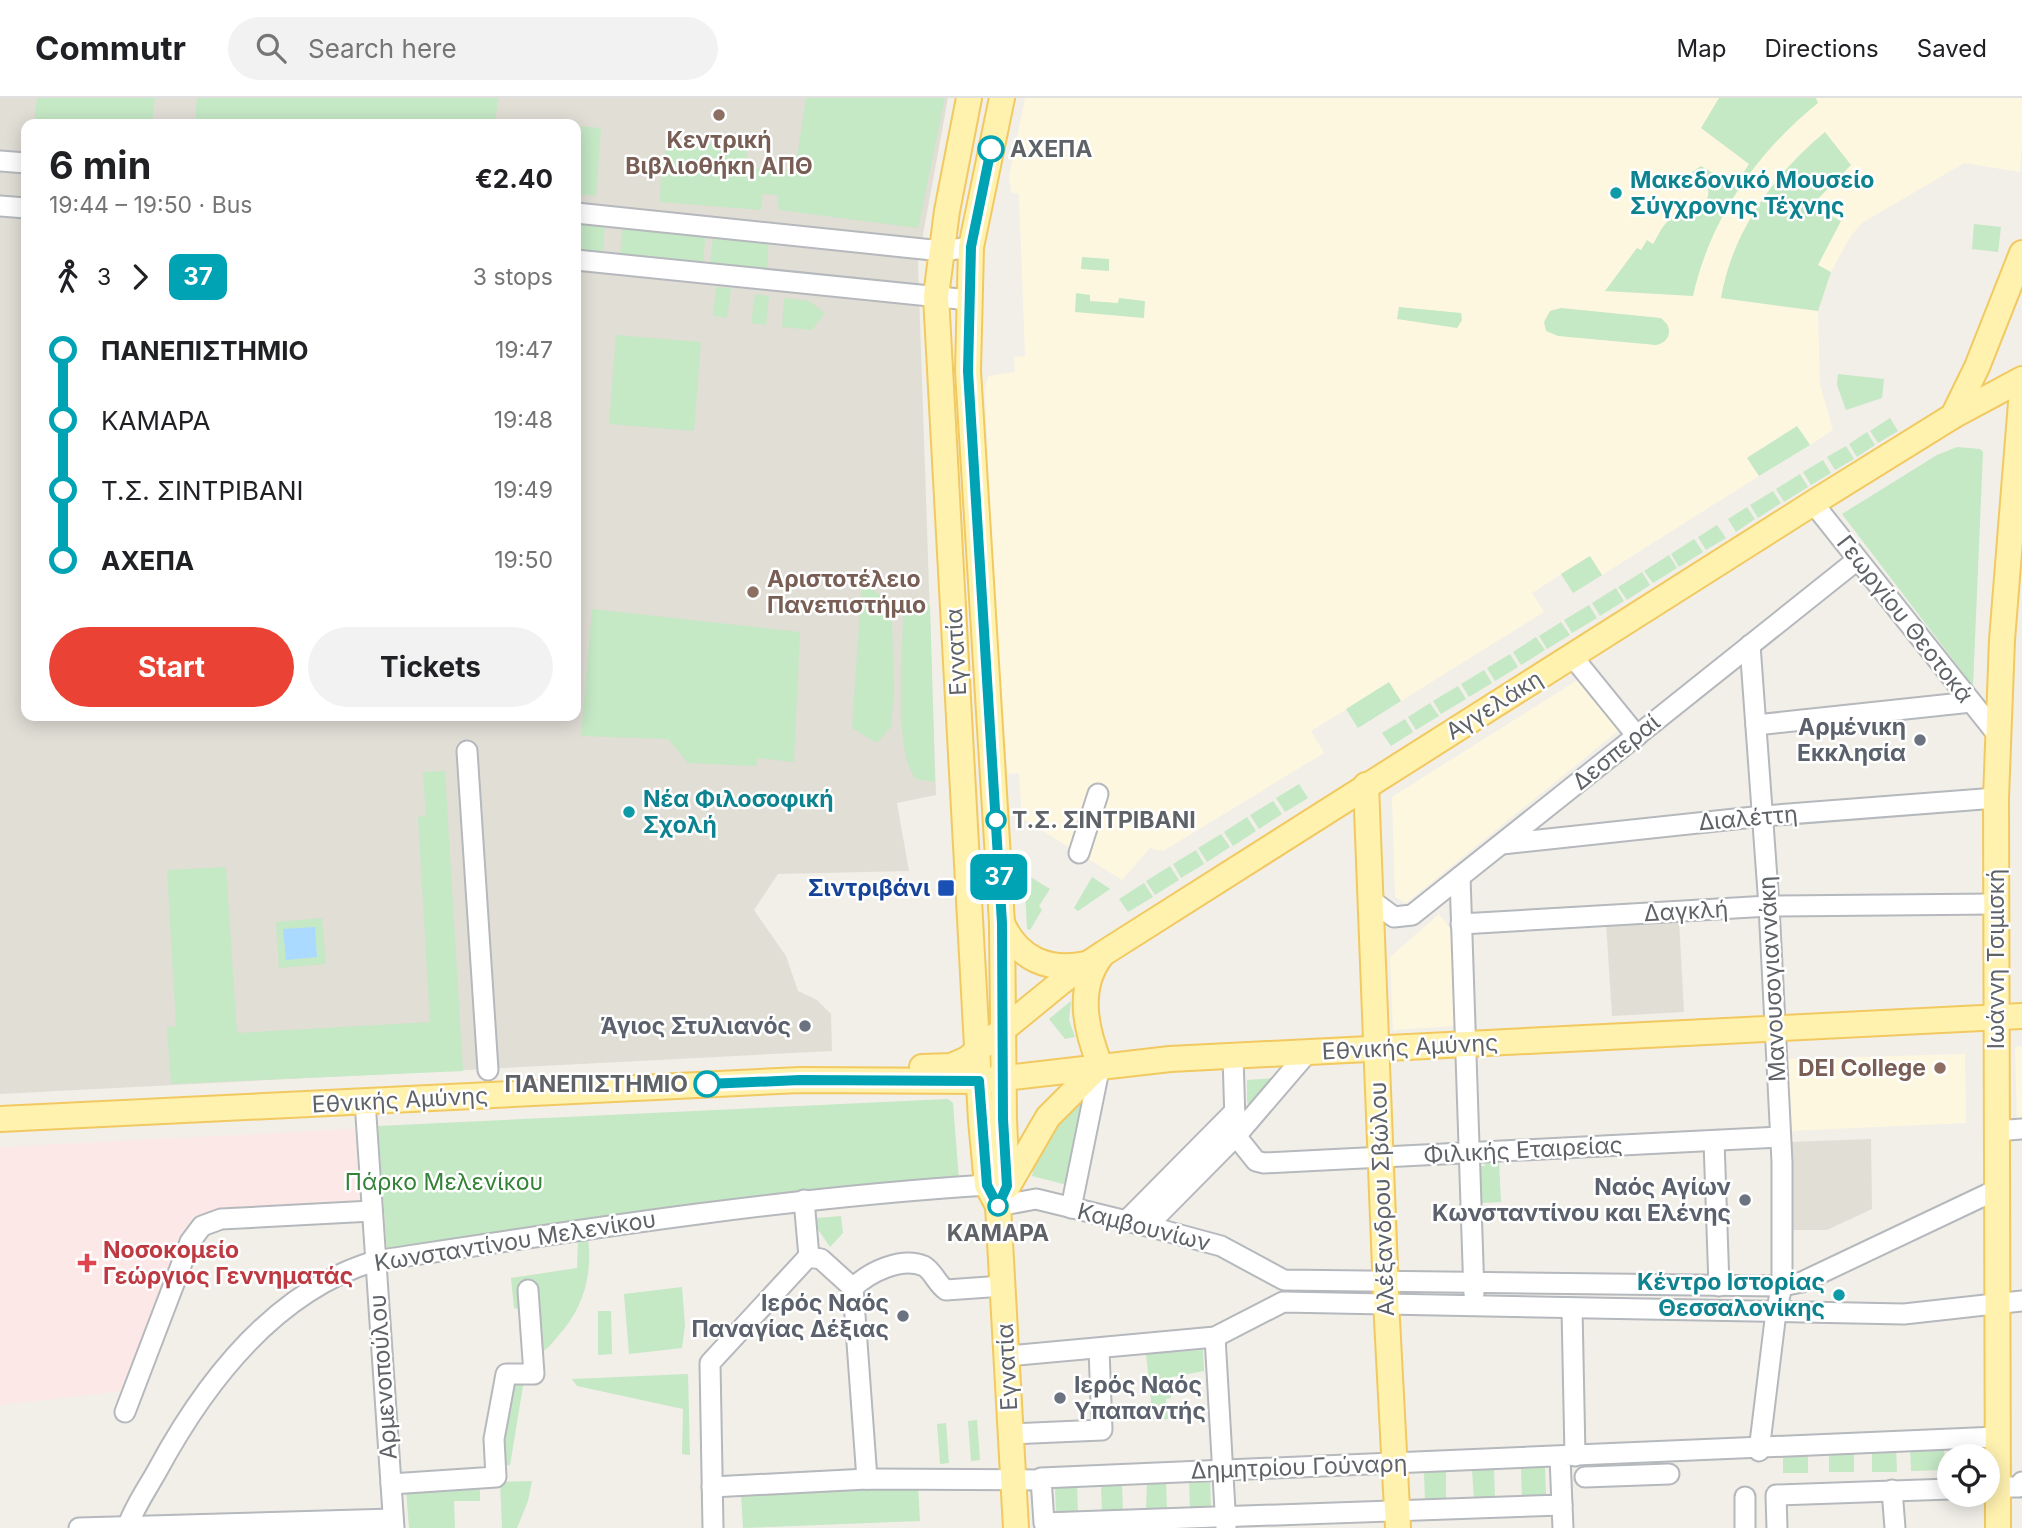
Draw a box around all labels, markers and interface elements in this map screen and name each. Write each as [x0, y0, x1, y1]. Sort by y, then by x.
search box [228, 17, 718, 80]
text: Commutr [35, 28, 186, 68]
icon: search [252, 29, 290, 67]
text: Search here [308, 33, 457, 64]
text: Map [1677, 34, 1726, 63]
text: Directions [1764, 34, 1879, 63]
text: Saved [1917, 34, 1987, 63]
marker: Κεντρική Βιβλιοθήκη ΑΠΘ [711, 107, 727, 123]
place label: Κεντρική Βιβλιοθήκη ΑΠΘ [625, 126, 813, 180]
place label: ΑΧΕΠΑ [1010, 135, 1092, 163]
marker: ΑΧΕΠΑ [978, 136, 1004, 162]
text: 6 min [49, 142, 151, 188]
text: €2.40 [475, 163, 553, 194]
place label: Μακεδονικό Μουσείο Σύγχρονης Τέχνης [1630, 166, 1874, 220]
marker: Μακεδονικό Μουσείο Σύγχρονης Τέχνης [1608, 185, 1624, 201]
text: 19:44 – 19:50 · Bus [49, 191, 253, 219]
icon: walk [49, 258, 87, 296]
icon: forward [121, 258, 159, 296]
text: 37 [183, 262, 213, 291]
text: 3 [97, 263, 111, 291]
text: 3 stops [473, 263, 553, 291]
text: ΠΑΝΕΠΙΣΤΗΜΙΟ [101, 335, 309, 366]
text: 19:47 [495, 336, 553, 364]
text: ΚΑΜΑΡΑ [101, 405, 210, 436]
text: 19:48 [494, 406, 553, 434]
text: Τ.Σ. ΣΙΝΤΡΙΒΑΝΙ [101, 475, 304, 506]
text: 19:49 [494, 476, 553, 504]
street label: Γεωργίου Θεοτοκά [1831, 530, 1979, 708]
text: ΑΧΕΠΑ [101, 545, 194, 576]
text: 19:50 [494, 546, 553, 574]
place label: Αριστοτέλειο Πανεπιστήμιο [767, 565, 926, 619]
marker: Αριστοτέλειο Πανεπιστήμιο [745, 584, 761, 600]
street label: Εγνατία [940, 608, 972, 696]
button: Start [49, 627, 294, 707]
button: Tickets [308, 627, 553, 707]
street label: Αγγελάκη [1441, 664, 1547, 746]
street label: Δεσπεραί [1567, 708, 1666, 796]
place label: Αρμένικη Εκκλησία [1797, 713, 1906, 767]
marker: Αρμένικη Εκκλησία [1912, 732, 1928, 748]
place label: Νέα Φιλοσοφική Σχολή [643, 785, 833, 839]
street label: Διαλέττη [1697, 800, 1799, 836]
marker: Νέα Φιλοσοφική Σχολή [621, 804, 637, 820]
place label: Τ.Σ. ΣΙΝΤΡΙΒΑΝΙ [1012, 806, 1196, 834]
marker: Τ.Σ. ΣΙΝΤΡΙΒΑΝΙ [986, 810, 1006, 830]
line badge: 37 [968, 854, 1030, 900]
text: 37 [984, 862, 1014, 891]
street label: Ιωάννη Τσιμισκή [1982, 869, 2010, 1049]
place label: Σιντριβάνι [808, 874, 930, 902]
street label: Μανουσογιαννάκη [1753, 875, 1791, 1083]
marker: Σιντριβάνι [936, 878, 956, 898]
street label: Δαγκλή [1643, 895, 1729, 927]
place label: Άγιος Στυλιανός [601, 1012, 791, 1040]
marker: Άγιος Στυλιανός [797, 1018, 813, 1034]
street label: Εθνικής Αμύνης [1321, 1028, 1499, 1066]
place label: DEI College [1798, 1054, 1926, 1082]
marker: DEI College [1932, 1060, 1948, 1076]
place label: ΠΑΝΕΠΙΣΤΗΜΙΟ [504, 1070, 688, 1098]
marker: ΠΑΝΕΠΙΣΤΗΜΙΟ [694, 1071, 720, 1097]
street label: Εθνικής Αμύνης [311, 1081, 489, 1119]
street label: Αλέξανδρου Σβώλου [1364, 1081, 1400, 1317]
street label: Φιλικής Εταιρείας [1422, 1131, 1624, 1169]
park label: Πάρκο Μελενίκου [345, 1168, 543, 1196]
place label: Ναός Αγίων Κωνσταντίνου και Ελένης [1432, 1173, 1731, 1227]
marker: Ναός Αγίων Κωνσταντίνου και Ελένης [1737, 1192, 1753, 1208]
marker: ΚΑΜΑΡΑ [988, 1196, 1008, 1216]
street label: Καμβουνίων [1075, 1197, 1213, 1257]
street label: Κωνσταντίνου Μελενίκου [372, 1205, 658, 1277]
place label: ΚΑΜΑΡΑ [947, 1219, 1049, 1247]
place label: Νοσοκομείο Γεώργιος Γεννηματάς [103, 1236, 353, 1290]
marker: Νοσοκομείο Γεώργιος Γεννηματάς [77, 1253, 97, 1273]
place label: Κέντρο Ιστορίας Θεσσαλονίκης [1637, 1268, 1825, 1322]
marker: Κέντρο Ιστορίας Θεσσαλονίκης [1831, 1287, 1847, 1303]
place label: Ιερός Ναός Παναγίας Δέξιας [691, 1289, 889, 1343]
street label: Αρμενοπούλου [363, 1293, 403, 1461]
marker: Ιερός Ναός Παναγίας Δέξιας [895, 1308, 911, 1324]
street label: Εγνατία [991, 1323, 1023, 1411]
place label: Ιερός Ναός Υπαπαντής [1074, 1371, 1206, 1425]
marker: Ιερός Ναός Υπαπαντής [1052, 1390, 1068, 1406]
map controls [1937, 1444, 2000, 1507]
button: locate [1937, 1444, 2000, 1507]
street label: Δημητρίου Γούναρη [1190, 1449, 1408, 1485]

